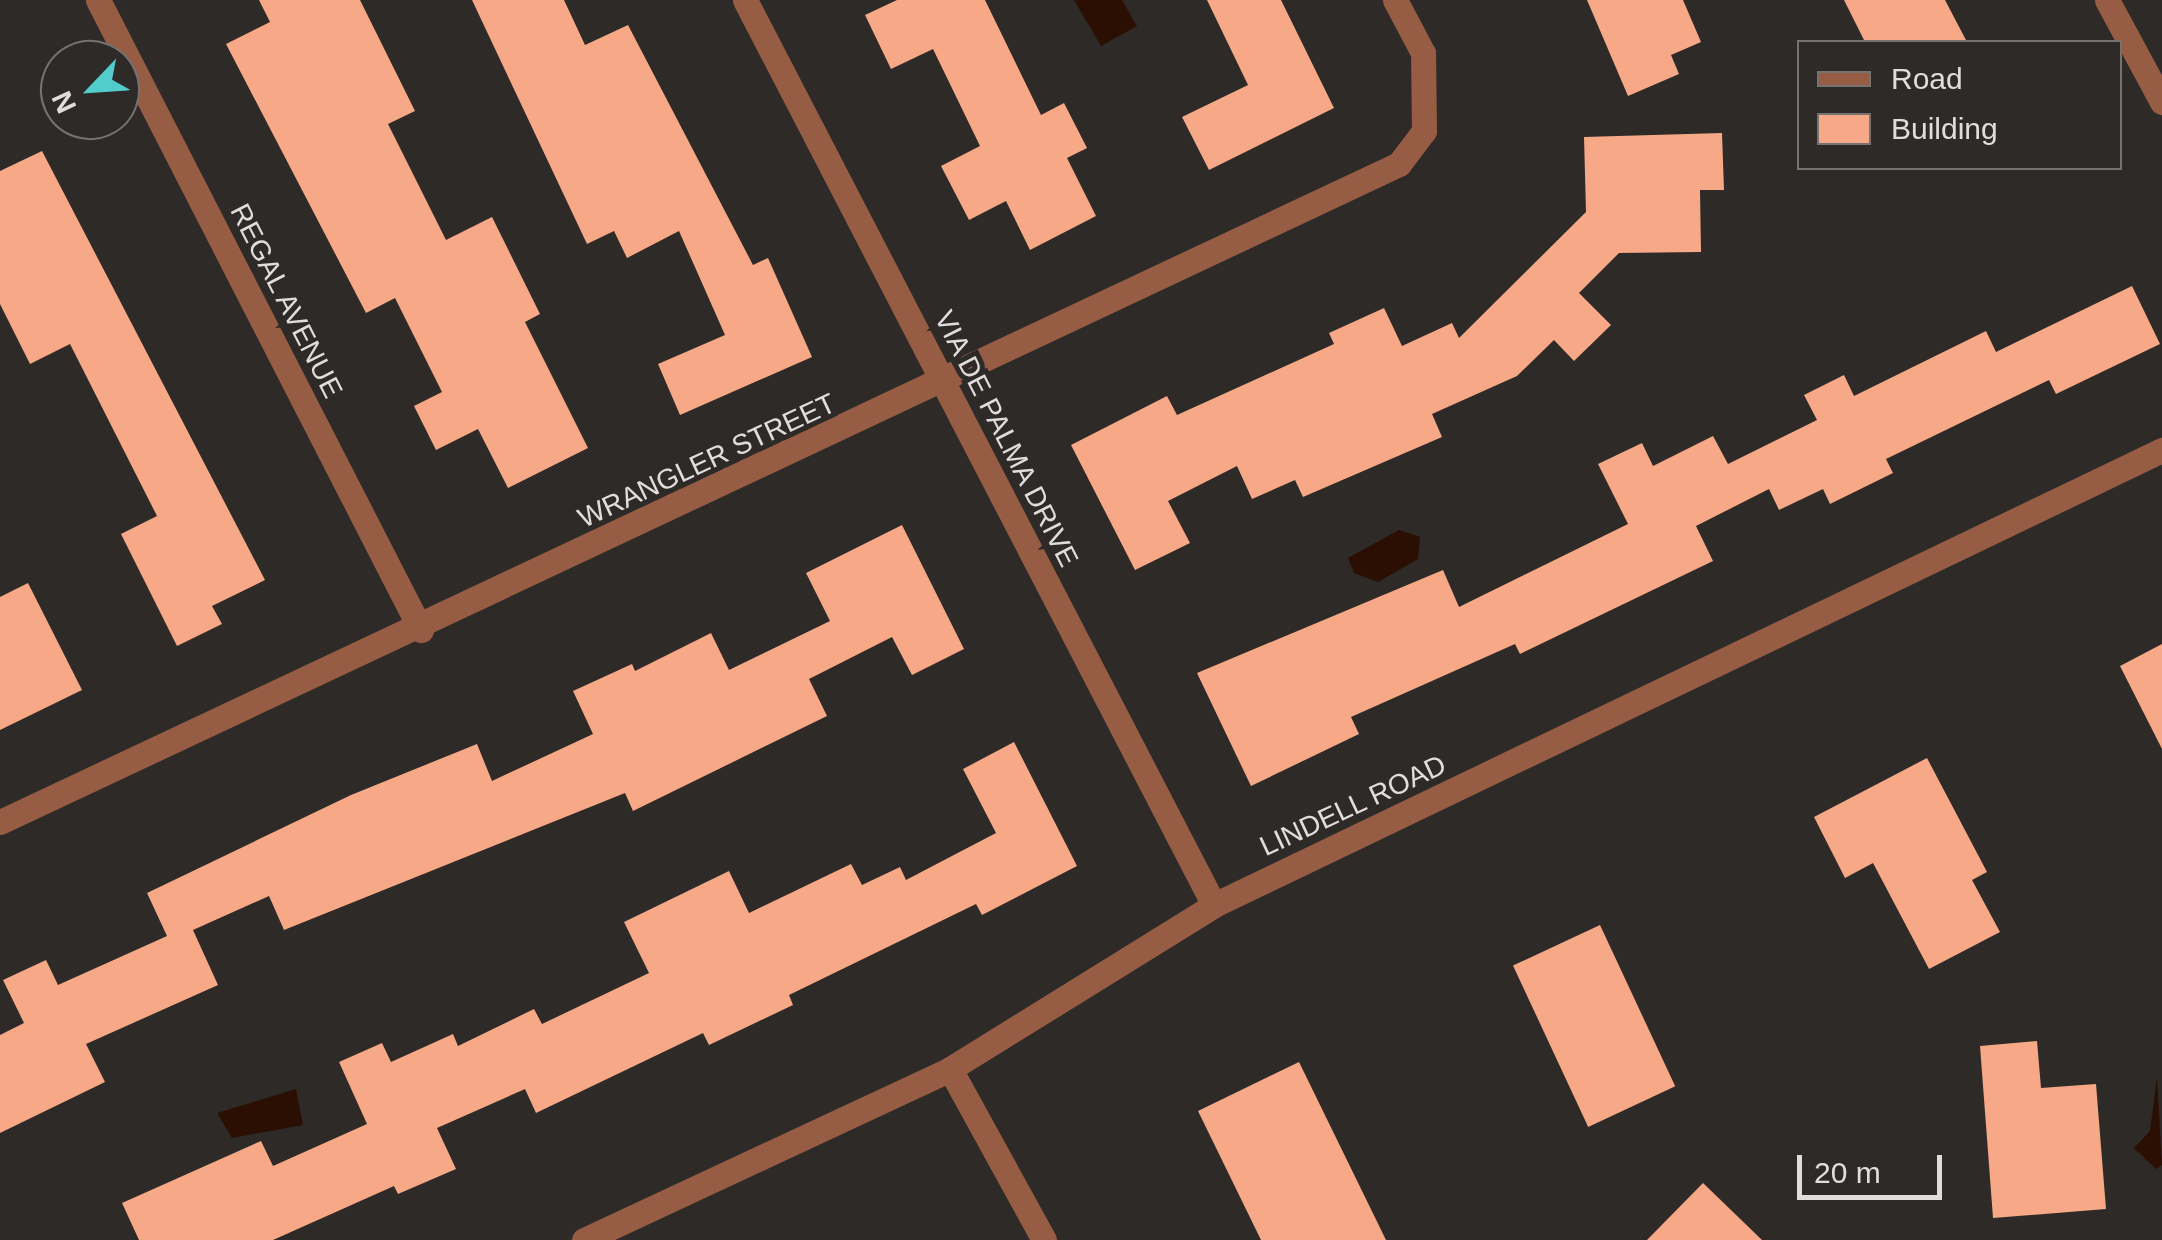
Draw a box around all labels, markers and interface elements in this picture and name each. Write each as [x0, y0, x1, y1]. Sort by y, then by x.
north arrow [40, 40, 140, 140]
legend [1797, 40, 2122, 170]
text: Road [1891, 62, 1963, 95]
text: N [46, 86, 82, 118]
text: Building [1891, 112, 1998, 145]
street label: REGAL AVENUE [222, 197, 350, 405]
street label: VIA DE PALMA DRIVE [926, 304, 1086, 574]
street label: WRANGLER STREET [573, 387, 841, 535]
street label: LINDELL ROAD [1254, 748, 1452, 864]
scale bar [1802, 1135, 1947, 1197]
text: 20 m [1814, 1156, 1881, 1189]

